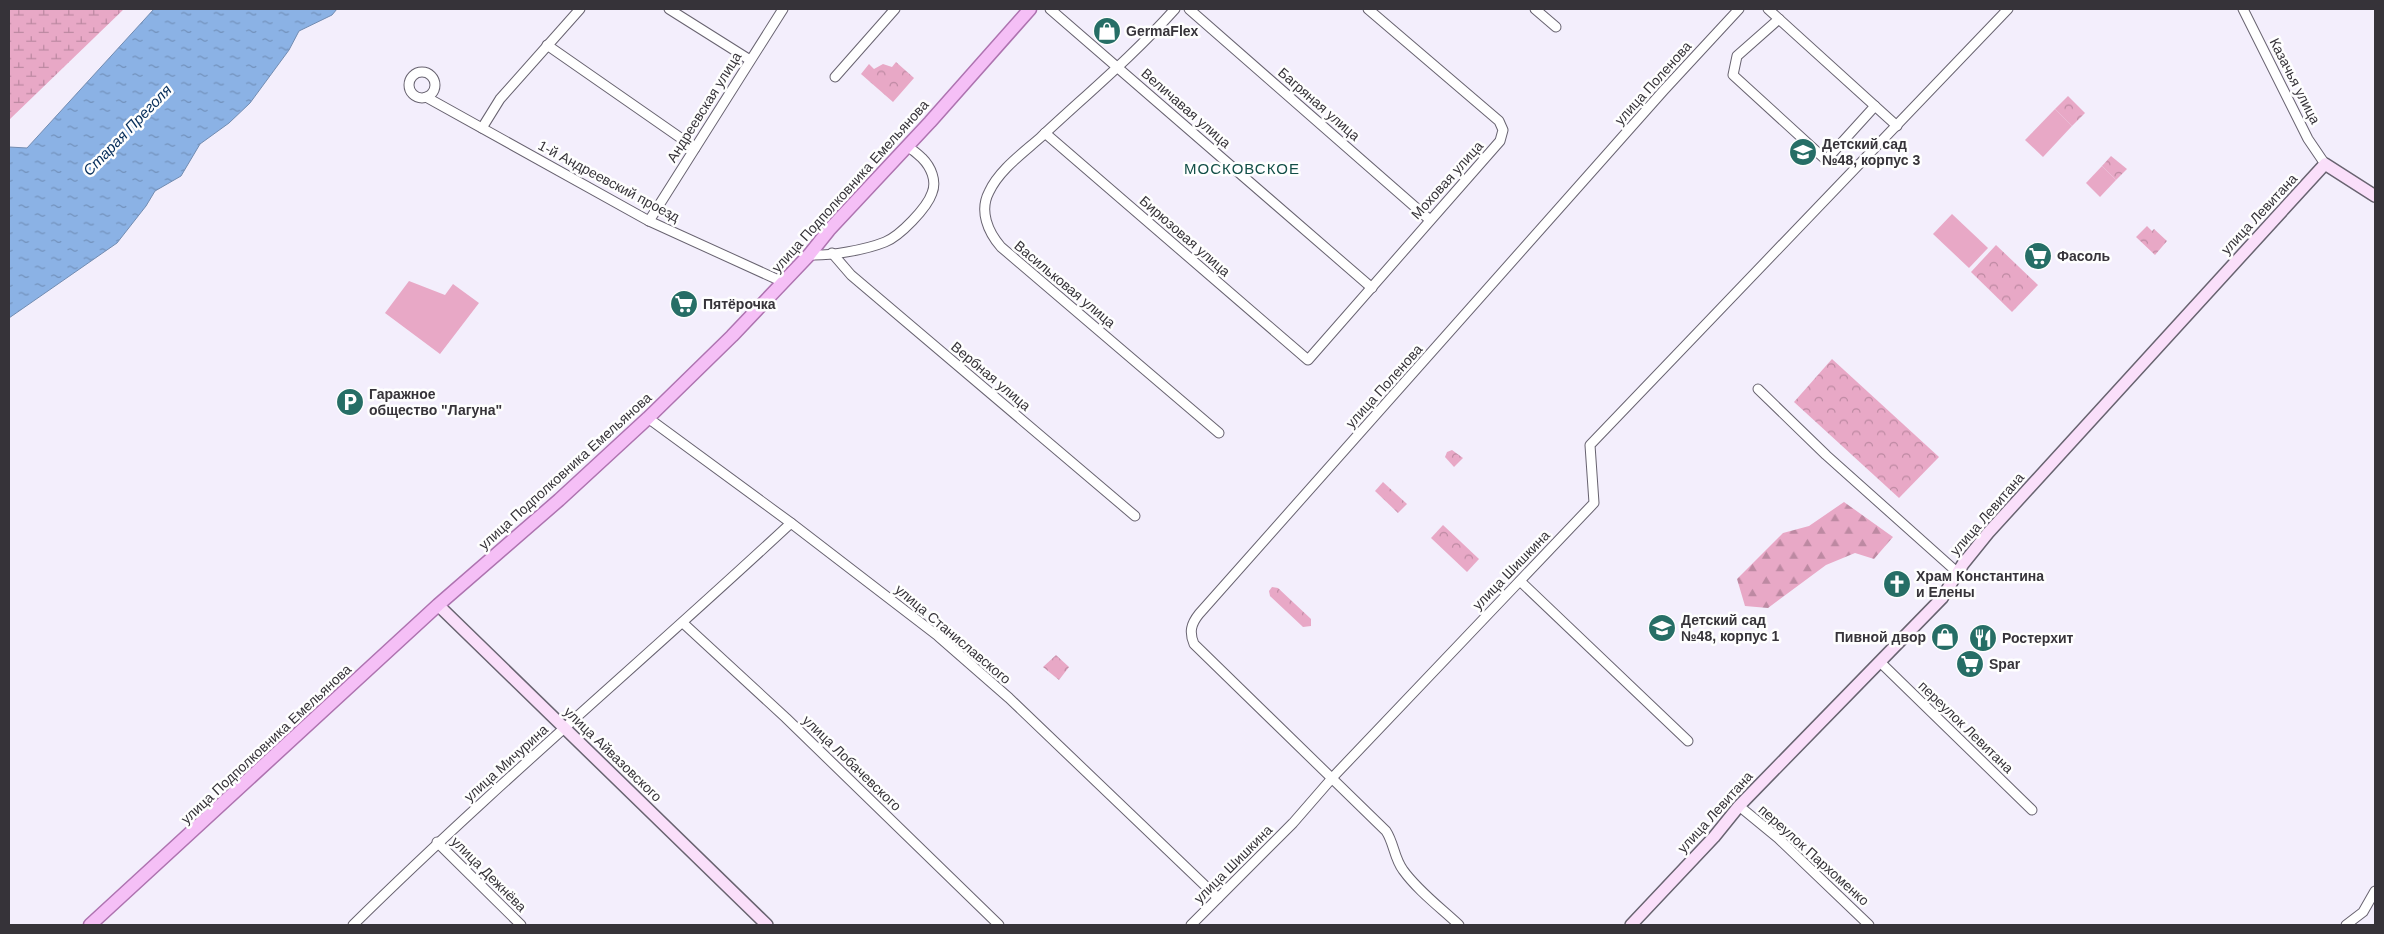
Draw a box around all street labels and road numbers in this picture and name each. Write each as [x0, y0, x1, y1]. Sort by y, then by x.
street label: Казачья улица [2266, 35, 2324, 127]
street label: улица Поленова [1611, 38, 1695, 128]
street label: Андреевская улица [664, 49, 745, 165]
street label: Багряная улица [1275, 64, 1363, 144]
street label: Величавая улица [1138, 65, 1234, 151]
street label: улица Подполковника Емельянова [768, 96, 932, 275]
street label: 1-й Андреевский проезд [536, 137, 682, 225]
street label: Моховая улица [1408, 138, 1486, 222]
street label: улица Левитана [2218, 170, 2301, 258]
street label: Бирюзовая улица [1137, 192, 1234, 280]
street label: Васильковая улица [1011, 237, 1119, 331]
street label: Вербная улица [948, 338, 1034, 414]
street label: улица Поленова [1342, 341, 1426, 431]
street label: улица Подполковника Емельянова [476, 389, 655, 553]
street label: улица Левитана [1947, 469, 2027, 559]
street label: улица Шишкина [1469, 527, 1553, 613]
street label: улица Станиславского [892, 581, 1014, 687]
street label: улица Подполковника Емельянова [178, 661, 354, 827]
street label: переулок Левитана [1915, 678, 2017, 776]
street label: улица Айвазовского [561, 703, 665, 805]
street label: улица Лобачевского [799, 712, 905, 814]
street label: улица Мичурина [461, 721, 551, 805]
street label: улица Левитана [1674, 768, 1756, 856]
street label: переулок Пархоменко [1756, 801, 1873, 909]
street label: улица Шишкина [1191, 822, 1275, 906]
street label: улица Дежнёва [448, 833, 530, 915]

